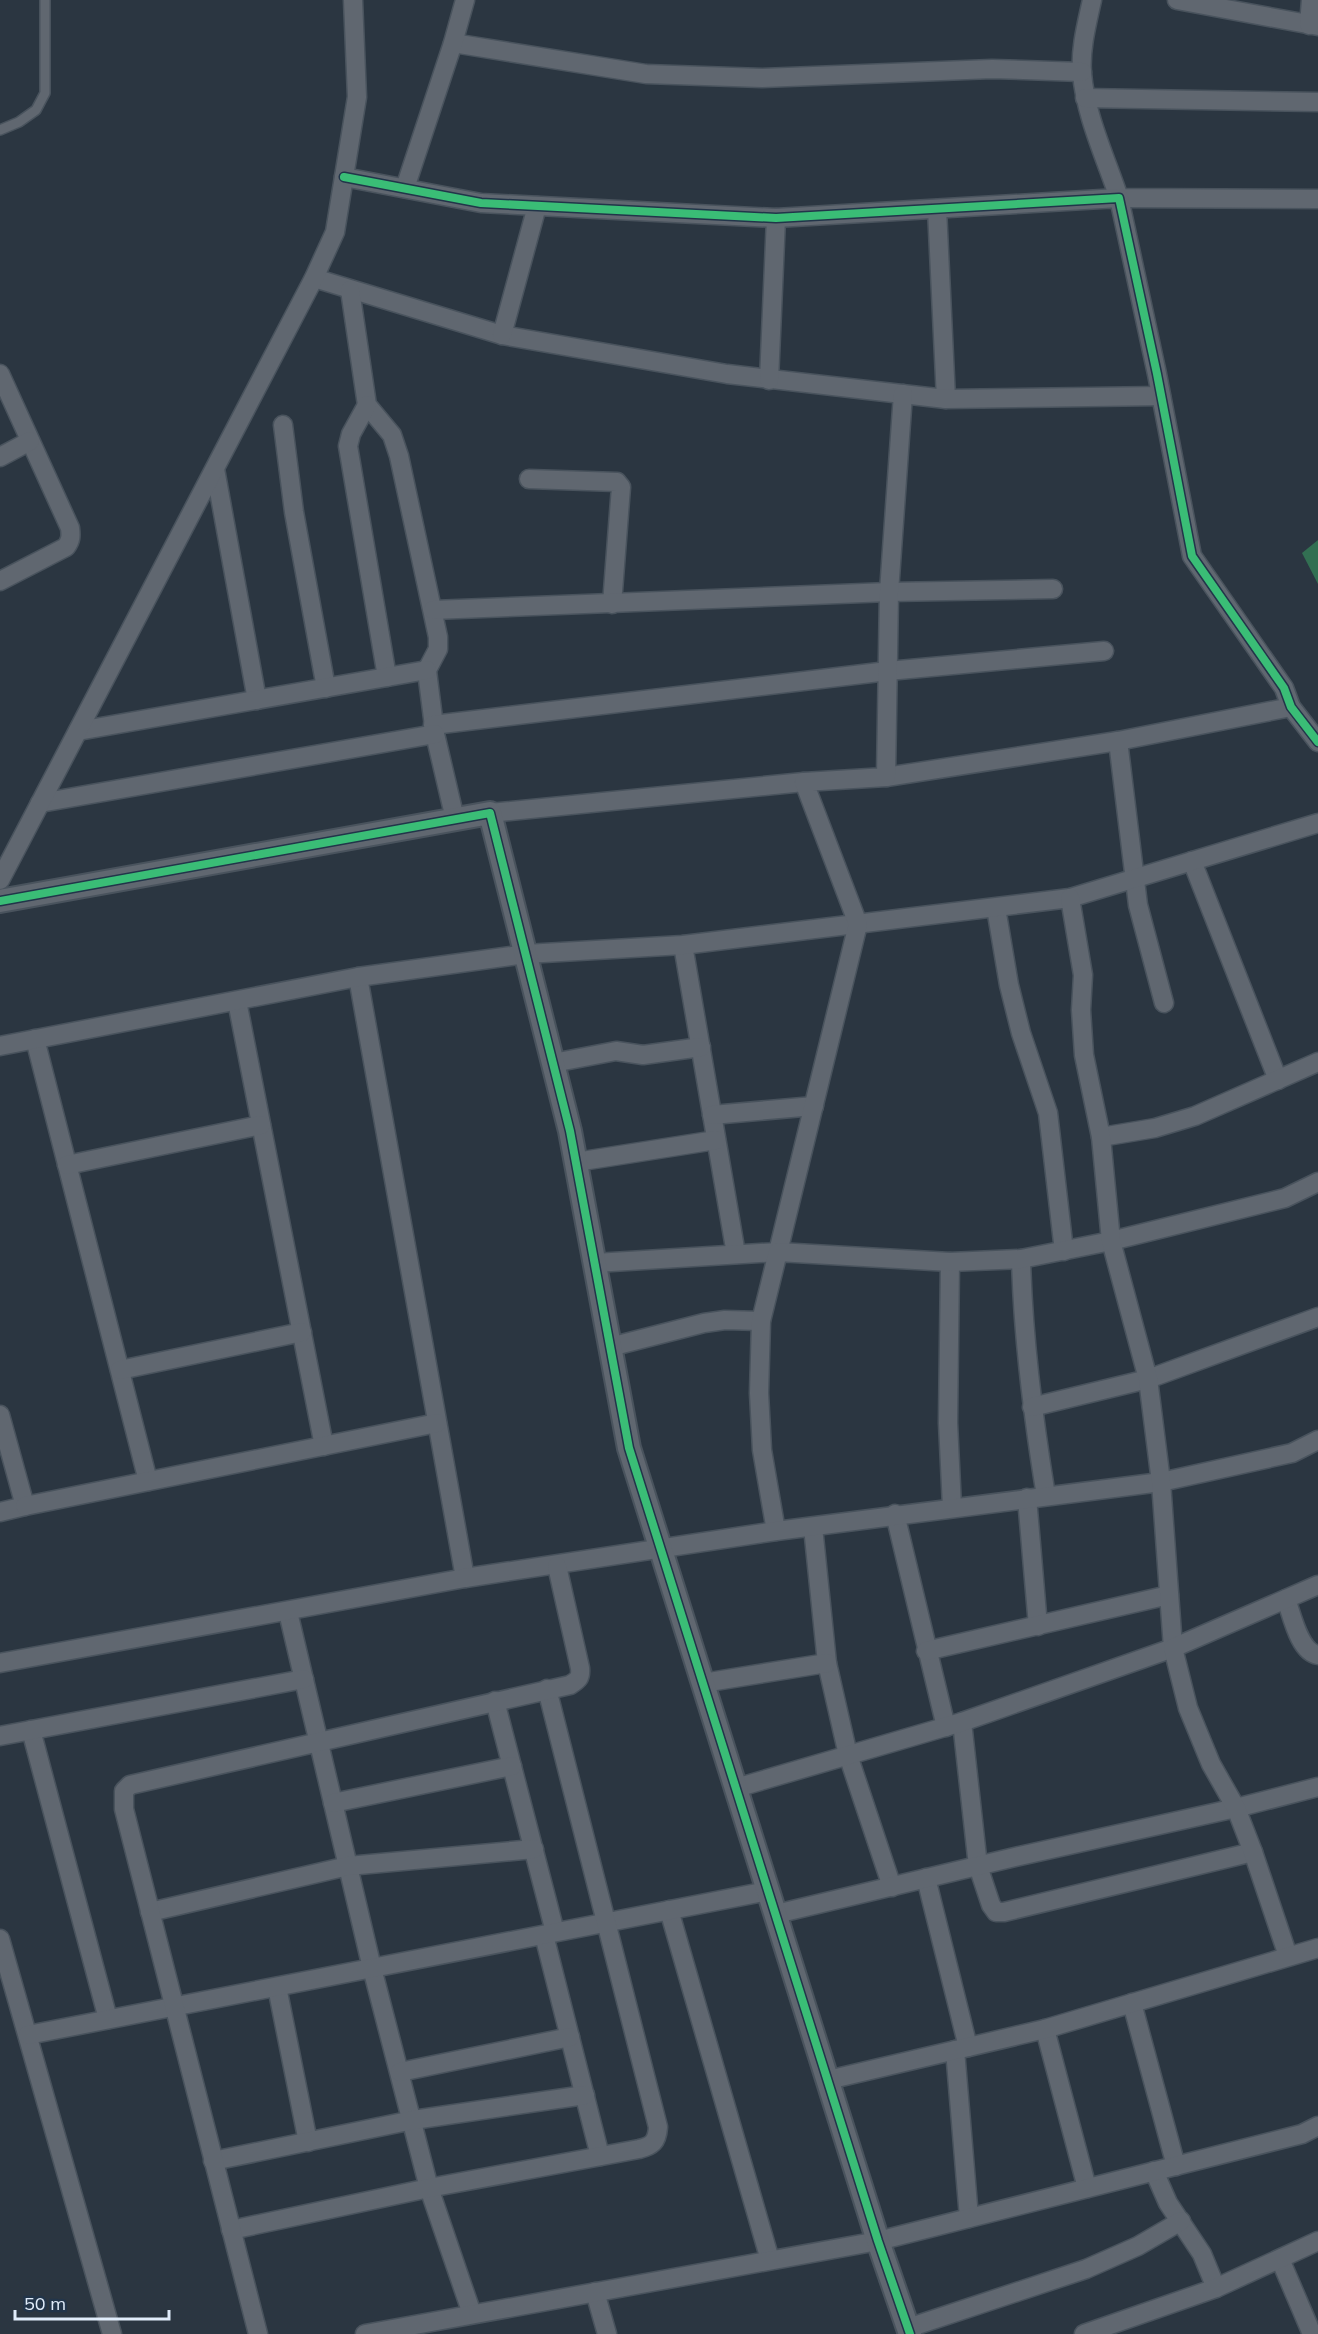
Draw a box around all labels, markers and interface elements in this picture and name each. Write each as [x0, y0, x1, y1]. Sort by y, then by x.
scale bar [15, 2283, 170, 2321]
text: 50 m [24, 2292, 66, 2315]

